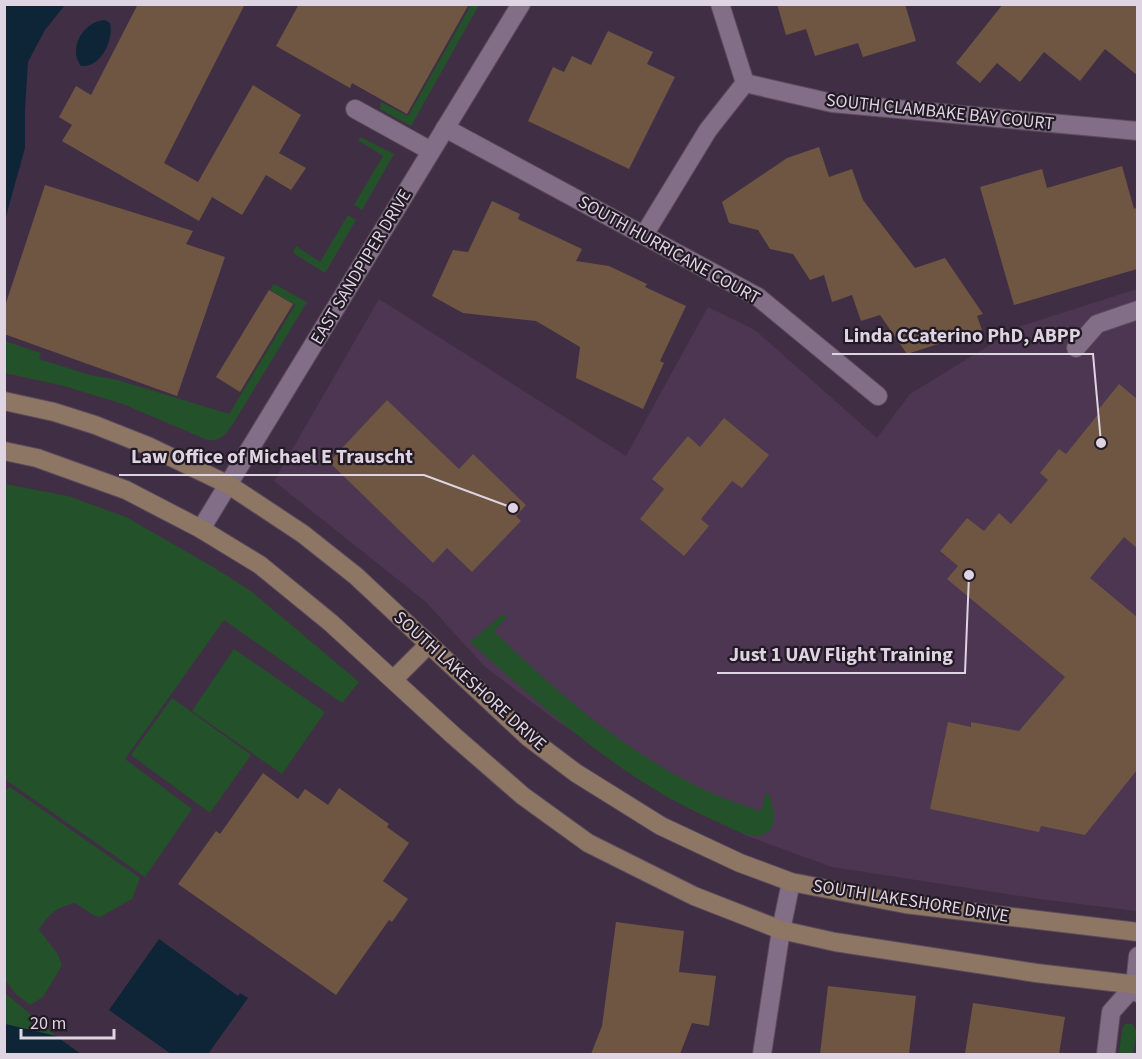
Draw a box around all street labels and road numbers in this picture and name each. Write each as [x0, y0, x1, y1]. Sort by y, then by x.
street label: SOUTH CLAMBAKE BAY COURT [825, 88, 1056, 136]
street label: EAST SANDPIPER DRIVE [305, 185, 417, 349]
street label: SOUTH HURRICANE COURT [574, 189, 765, 311]
street label: SOUTH LAKESHORE DRIVE [388, 605, 552, 757]
street label: SOUTH LAKESHORE DRIVE [811, 873, 1011, 929]

